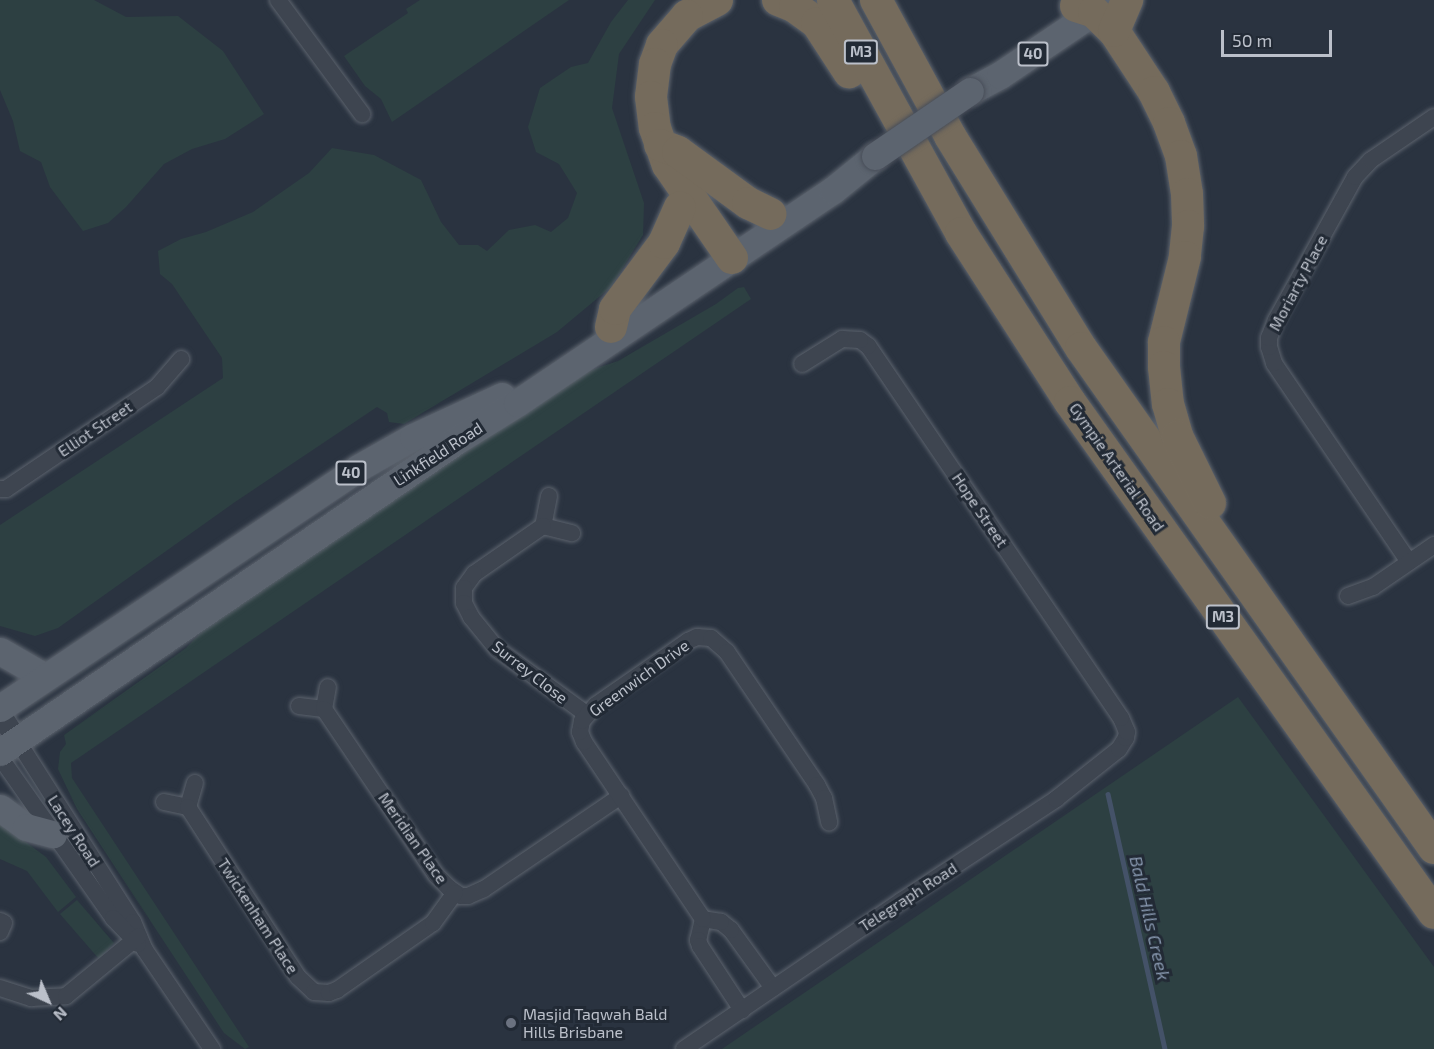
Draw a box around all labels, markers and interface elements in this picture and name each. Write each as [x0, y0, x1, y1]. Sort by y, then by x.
scale bar [1224, 18, 1335, 56]
text: 50 m [1232, 29, 1272, 51]
road number: M3 [843, 40, 879, 64]
road number: 40 [1016, 42, 1050, 66]
street label: Moriarty Place [1265, 232, 1331, 334]
street label: Elliot Street [54, 397, 136, 461]
street label: Gympie Arterial Road [1065, 399, 1169, 535]
street label: Linkfield Road [390, 418, 486, 490]
road number: 40 [334, 461, 368, 485]
street label: Hope Street [948, 469, 1012, 551]
road number: M3 [1205, 605, 1241, 629]
street label: Greenwich Drive [585, 635, 693, 721]
street label: Surrey Close [488, 636, 572, 708]
street label: Meridian Place [374, 789, 452, 887]
street label: Lacey Road [44, 791, 104, 871]
water label: Bald Hills Creek [1125, 854, 1175, 982]
street label: Twickenham Place [214, 855, 302, 977]
street label: Telegraph Road [856, 858, 960, 936]
north arrow [18, 971, 78, 1031]
text: N [50, 1003, 72, 1025]
place label: Masjid Taqwah Bald Hills Brisbane [523, 1004, 668, 1042]
marker: Masjid Taqwah Bald Hills Brisbane [504, 1016, 518, 1030]

